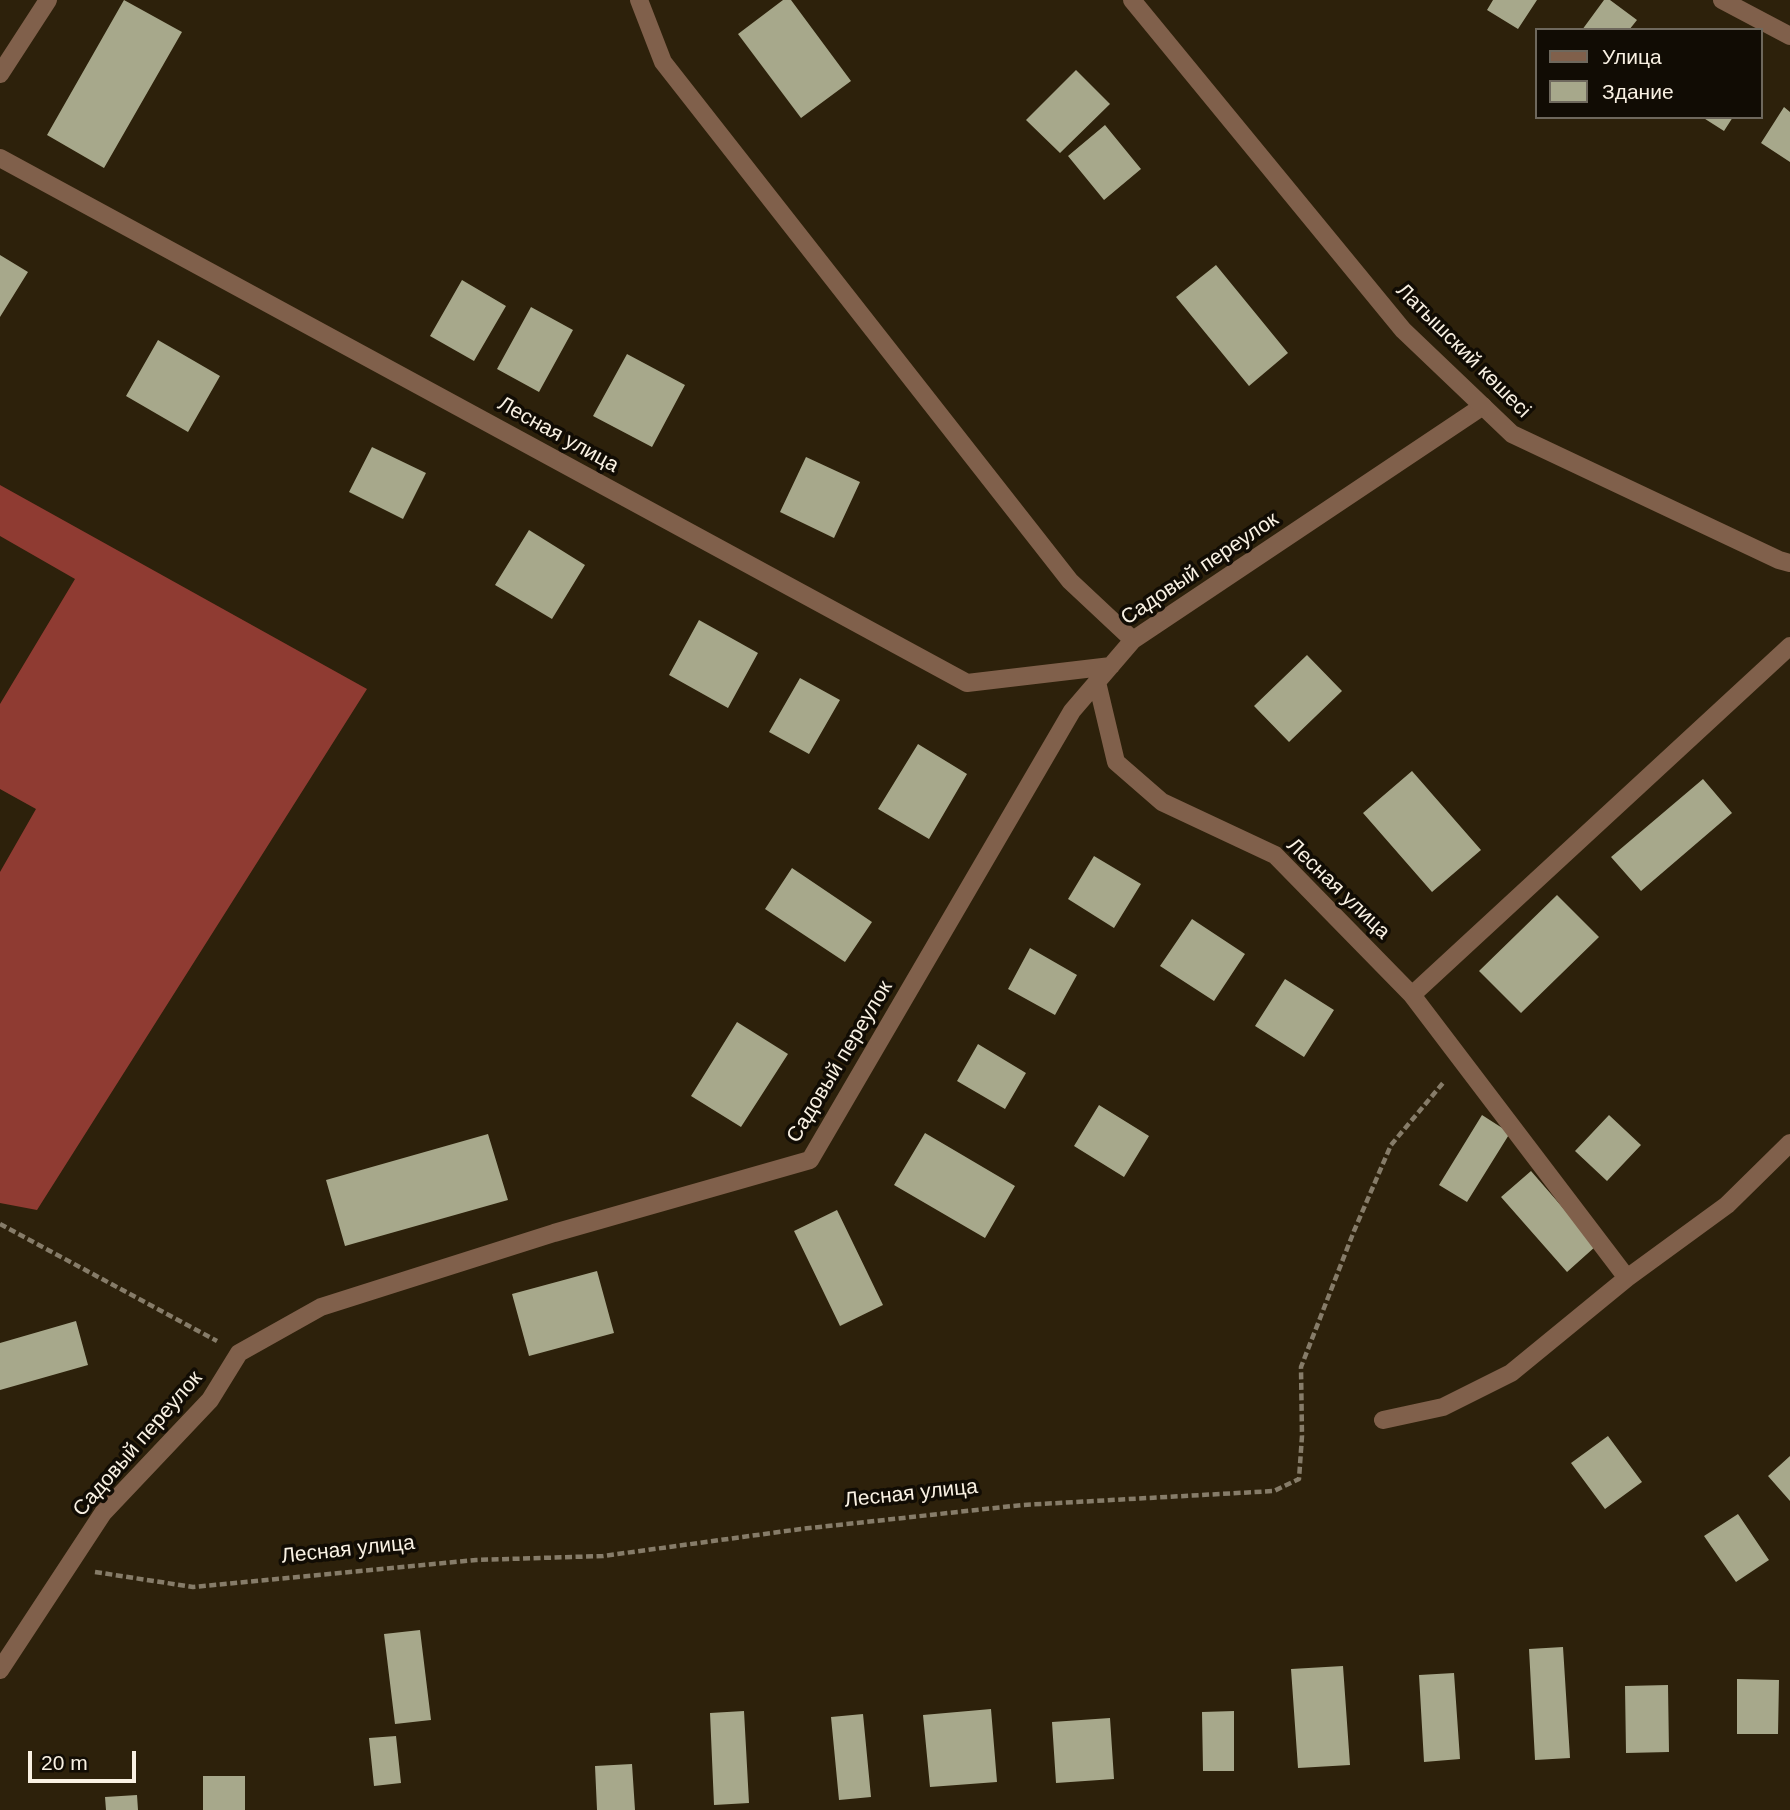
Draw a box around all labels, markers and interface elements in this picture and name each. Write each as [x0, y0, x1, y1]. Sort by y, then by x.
legend [1534, 28, 1762, 119]
text: Улица [1602, 45, 1662, 68]
text: Здание [1602, 80, 1674, 103]
street label: Латышский көшесі [1390, 278, 1536, 424]
street label: Лесная улица [493, 391, 623, 479]
street label: Садовый переулок [1117, 507, 1283, 631]
street label: Лесная улица [1281, 833, 1395, 945]
street label: Садовый переулок [782, 976, 898, 1148]
street label: Садовый переулок [68, 1366, 208, 1522]
street label: Лесная улица [843, 1474, 979, 1514]
street label: Лесная улица [280, 1530, 416, 1570]
scale bar [32, 1736, 140, 1780]
text: 20 m [41, 1751, 88, 1774]

